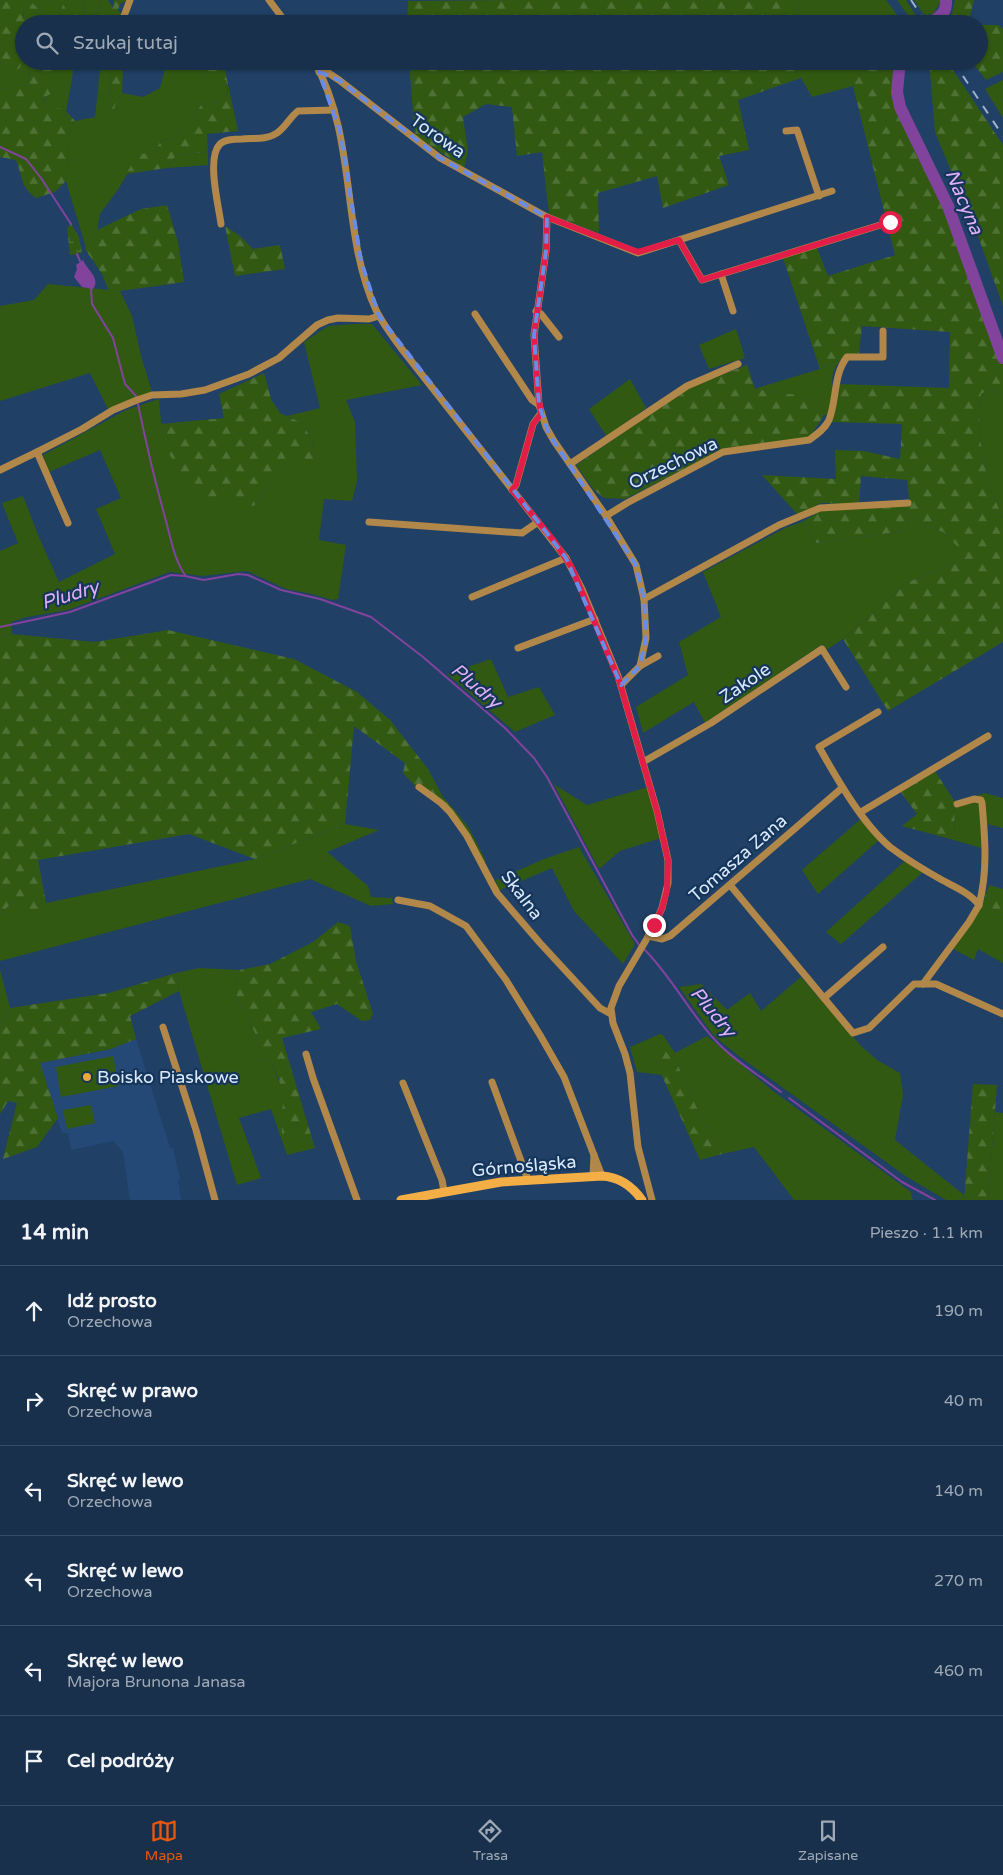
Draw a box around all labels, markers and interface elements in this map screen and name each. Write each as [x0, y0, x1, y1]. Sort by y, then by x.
search box [15, 15, 988, 70]
icon: search [33, 29, 61, 57]
text: Szukaj tutaj [73, 32, 178, 54]
street label: Torowa [406, 109, 470, 163]
water label: Nacyna [940, 166, 988, 239]
route start [879, 211, 902, 234]
street label: Orzechowa [625, 432, 721, 494]
water label: Pludry [39, 575, 104, 614]
street label: Zakole [715, 658, 775, 708]
water label: Pludry [447, 659, 508, 715]
street label: Tomasza Zana [685, 810, 791, 906]
street label: Skalna [496, 866, 548, 924]
route end [643, 914, 666, 937]
water label: Pludry [686, 983, 742, 1044]
place label: Boisko Piaskowe [97, 1066, 239, 1088]
marker: Boisko Piaskowe [81, 1071, 93, 1083]
street label: Górnośląska [471, 1150, 577, 1182]
text: 14 min [20, 1220, 89, 1245]
text: Pieszo · 1.1 km [870, 1223, 983, 1243]
text: Idź prosto [67, 1290, 157, 1312]
icon: ahead [20, 1297, 48, 1325]
text: 190 m [934, 1301, 983, 1321]
text: Orzechowa [67, 1312, 152, 1332]
text: Skręć w prawo [67, 1380, 198, 1402]
icon: right [20, 1387, 48, 1415]
text: 40 m [944, 1391, 983, 1411]
text: Orzechowa [67, 1402, 152, 1422]
text: Skręć w lewo [67, 1470, 184, 1492]
icon: left [20, 1477, 48, 1505]
text: 140 m [934, 1481, 983, 1501]
text: Orzechowa [67, 1492, 152, 1512]
text: Skręć w lewo [67, 1560, 184, 1582]
icon: left [20, 1567, 48, 1595]
text: 270 m [934, 1571, 983, 1591]
text: Orzechowa [67, 1582, 152, 1602]
text: Skręć w lewo [67, 1650, 184, 1672]
icon: left [20, 1657, 48, 1685]
text: 460 m [934, 1661, 983, 1681]
text: Majora Brunona Janasa [67, 1672, 246, 1692]
icon: arrive [20, 1747, 48, 1775]
text: Cel podróży [67, 1750, 174, 1772]
tab: Mapa [145, 1817, 183, 1864]
tab: Trasa [473, 1817, 508, 1864]
tab: Zapisane [798, 1817, 858, 1864]

